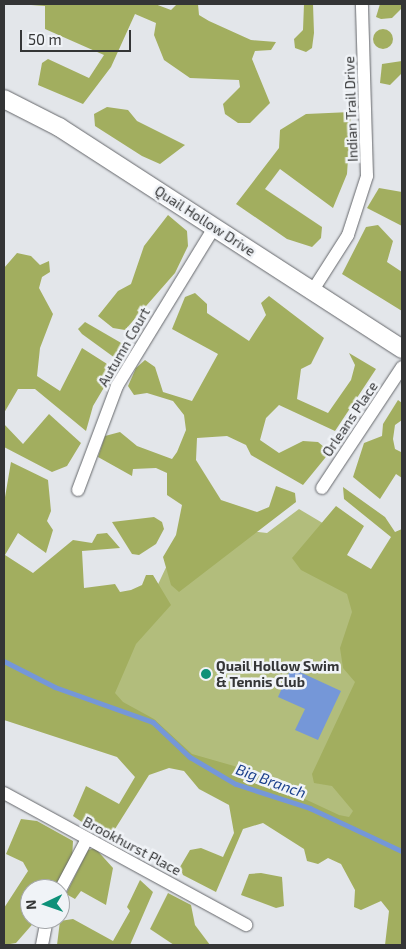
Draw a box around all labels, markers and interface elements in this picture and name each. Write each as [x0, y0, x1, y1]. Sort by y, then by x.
scale bar [22, 20, 134, 52]
text: 50 m [28, 30, 62, 48]
street label: Indian Trail Drive [341, 56, 361, 162]
street label: Quail Hollow Drive [151, 182, 259, 260]
street label: Autumn Court [95, 305, 153, 389]
street label: Orleans Place [319, 378, 381, 460]
place label: Quail Hollow Swim & Tennis Club [216, 658, 340, 690]
marker: Quail Hollow Swim & Tennis Club [200, 668, 212, 680]
water label: Big Branch [234, 760, 308, 802]
street label: Brookhurst Place [80, 813, 184, 879]
north arrow [20, 879, 70, 929]
text: N [22, 899, 39, 910]

